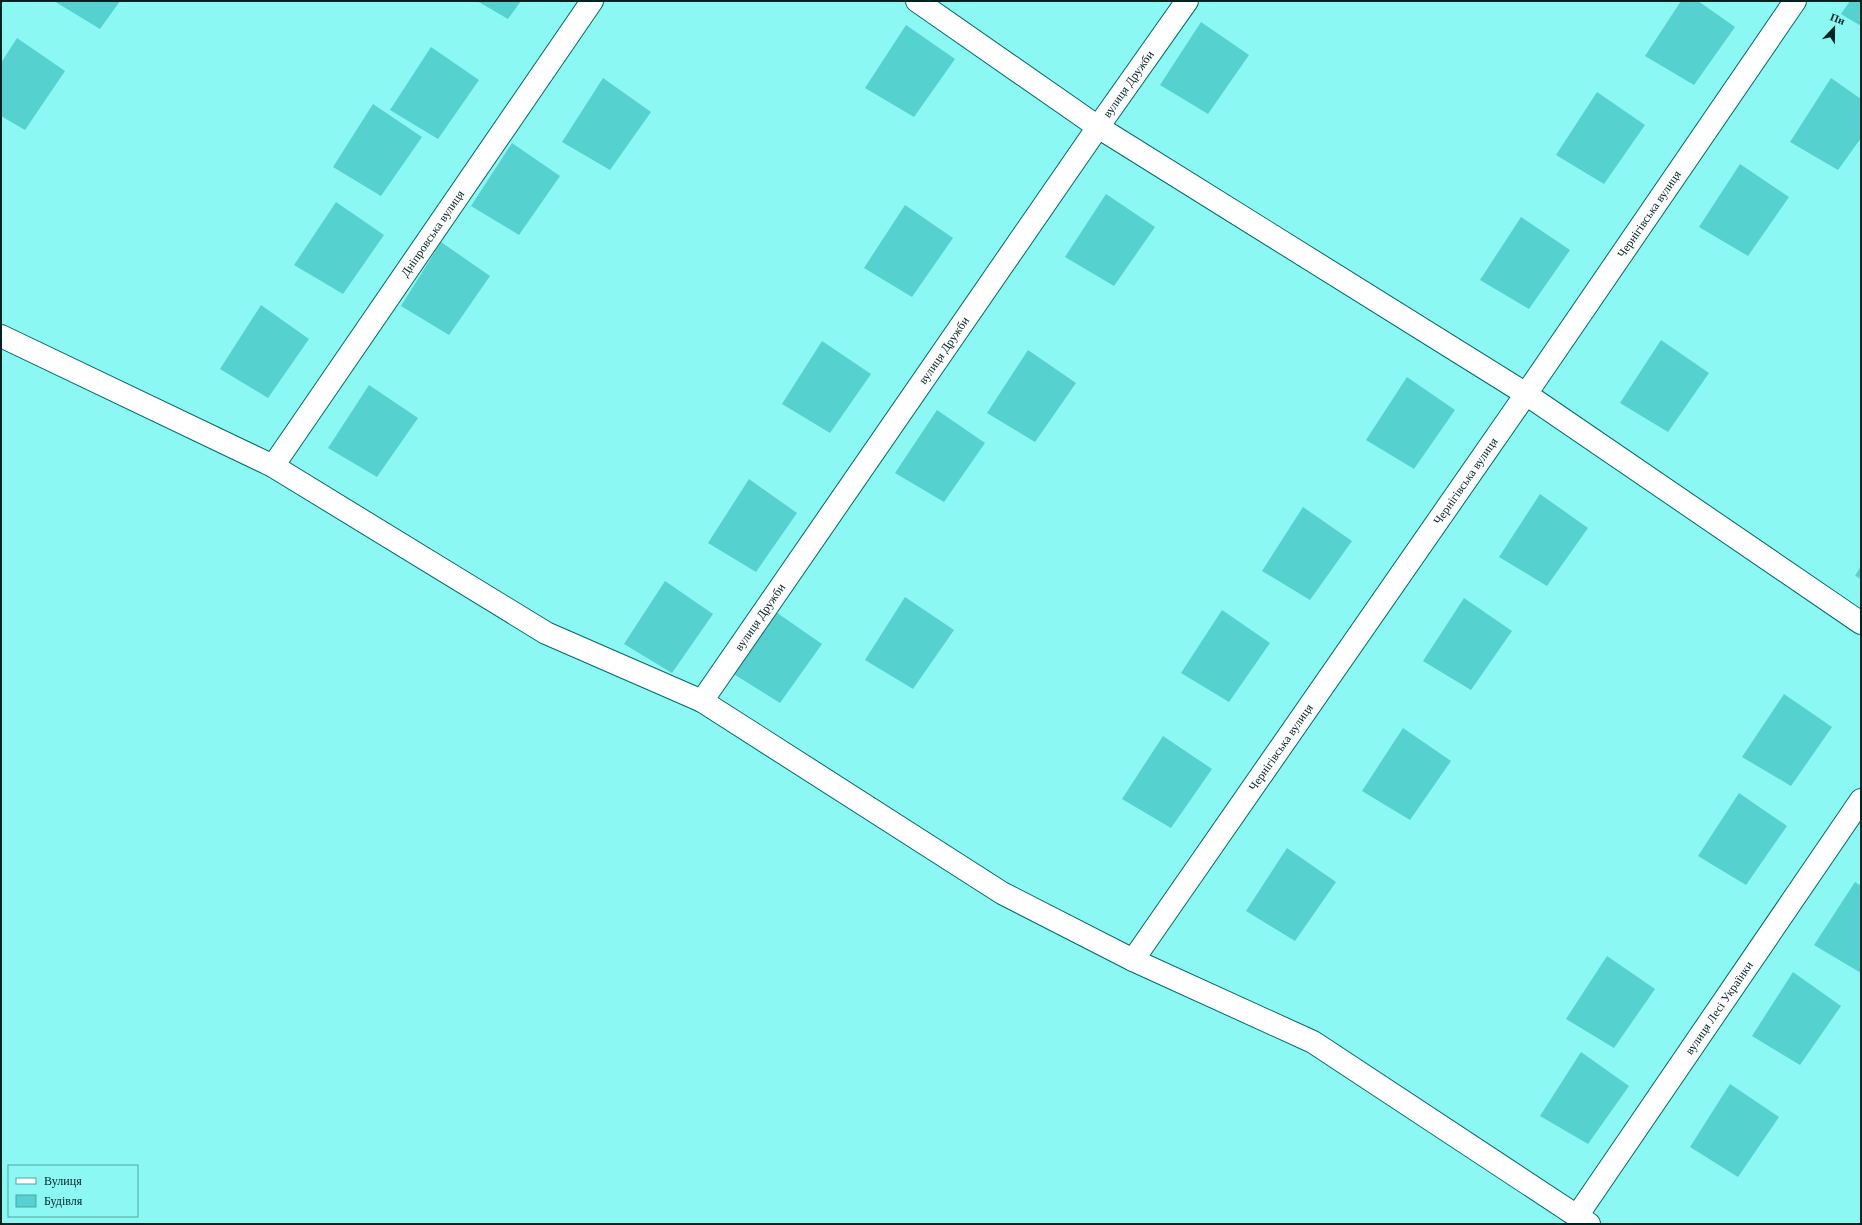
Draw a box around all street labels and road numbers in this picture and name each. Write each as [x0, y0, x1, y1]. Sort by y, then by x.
street label: вулиця Дружби [1100, 47, 1157, 120]
street label: Чернігівська вулиця [1614, 167, 1684, 260]
street label: Дніпровська вулиця [398, 187, 467, 279]
street label: вулиця Дружби [916, 314, 972, 387]
street label: Чернігівська вулиця [1430, 435, 1501, 527]
street label: вулиця Дружби [732, 580, 788, 653]
street label: Чернігівська вулиця [1246, 701, 1316, 793]
street label: вулиця Лесі Українки [1682, 958, 1756, 1057]

